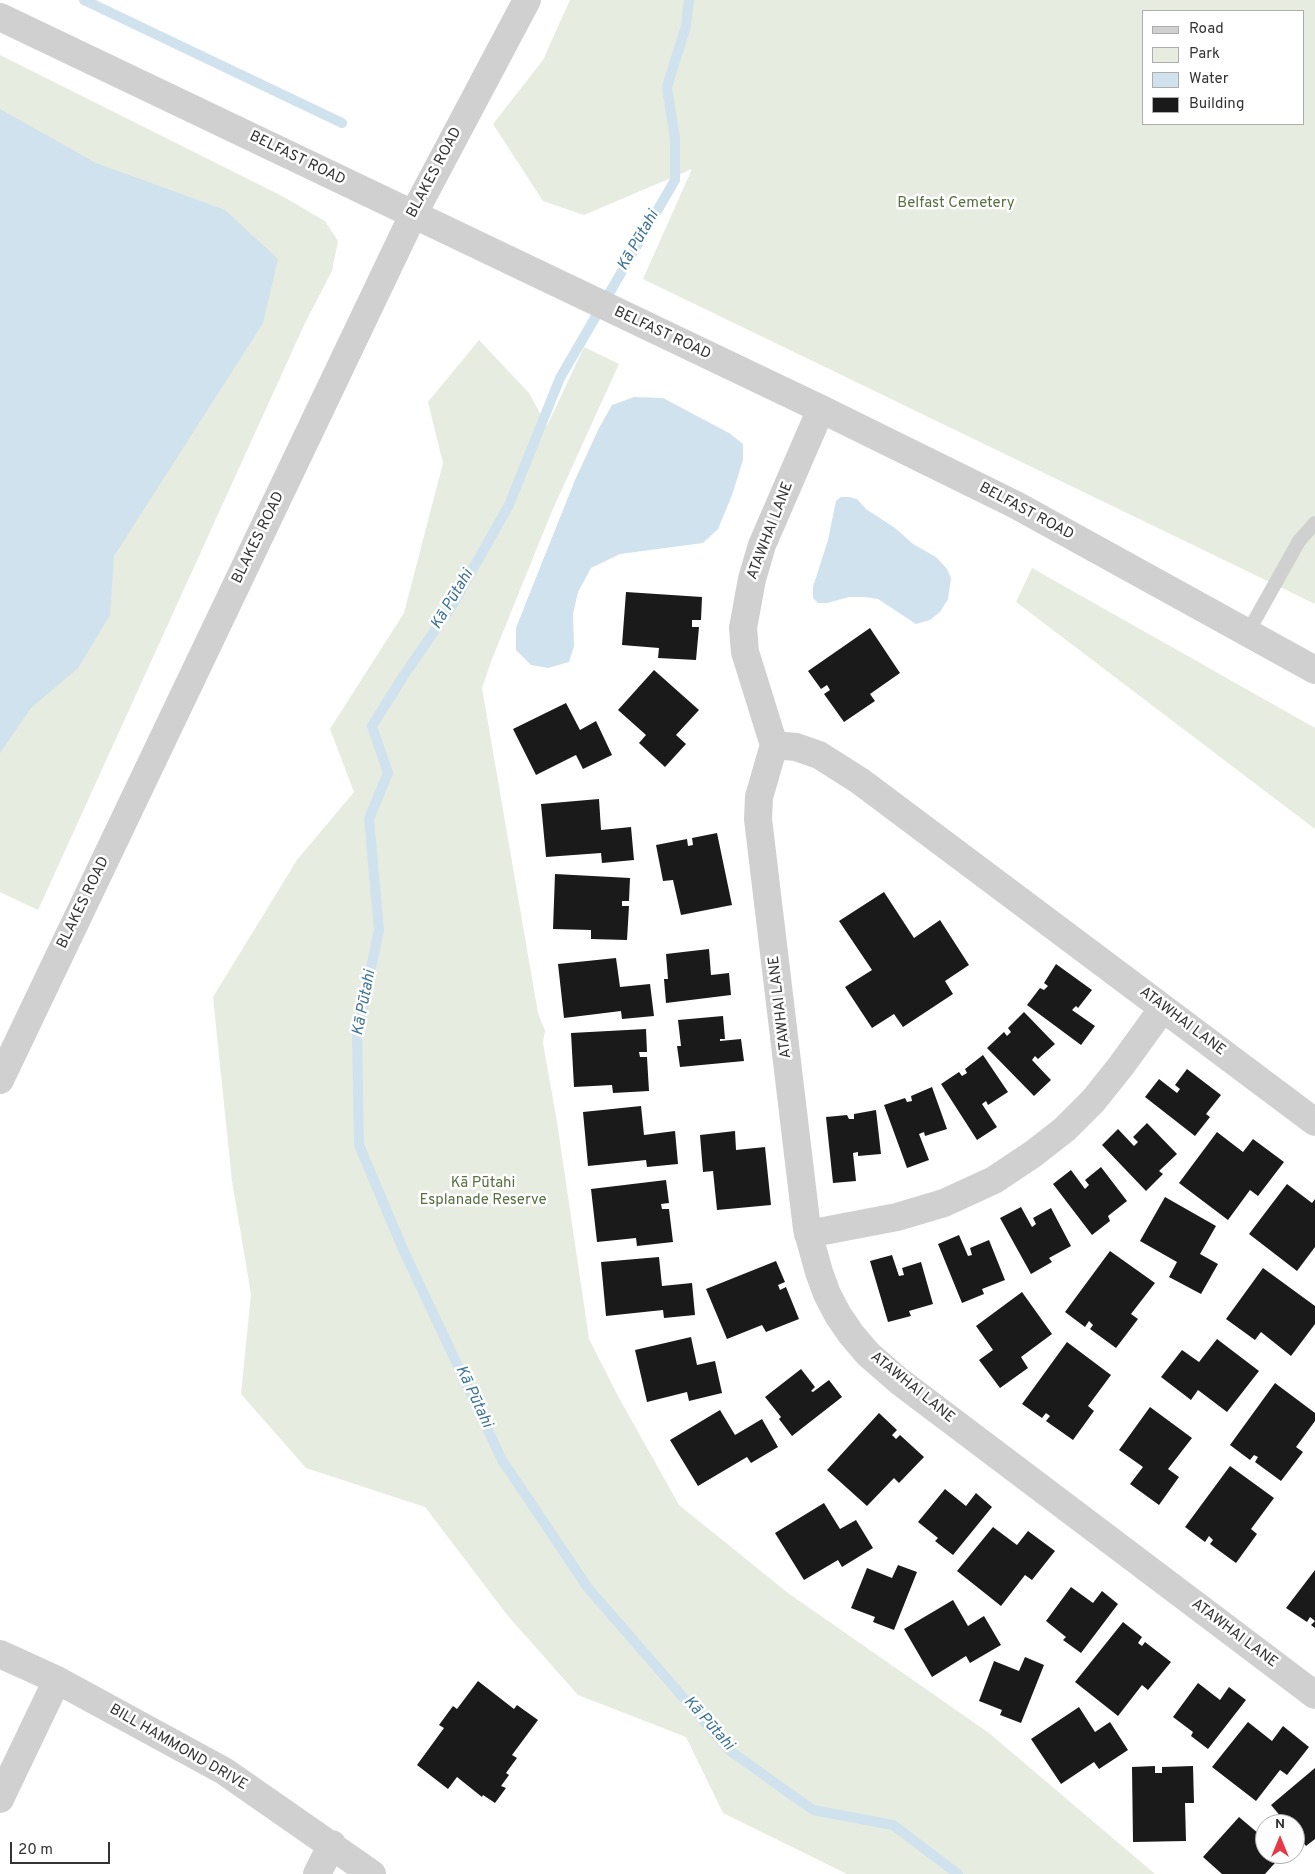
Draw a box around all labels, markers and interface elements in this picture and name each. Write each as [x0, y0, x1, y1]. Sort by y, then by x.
legend [1142, 10, 1305, 125]
text: Road [1189, 20, 1224, 39]
text: Park [1189, 45, 1220, 64]
text: Water [1189, 70, 1228, 89]
text: Building [1189, 95, 1244, 114]
street label: BLAKES ROAD [404, 125, 466, 221]
street label: BELFAST ROAD [246, 128, 348, 190]
park label: Belfast Cemetery [897, 195, 1015, 213]
water label: Kā Pūtahi [614, 207, 664, 275]
street label: BELFAST ROAD [611, 304, 713, 364]
street label: BELFAST ROAD [976, 479, 1076, 545]
street label: ATAWHAI LANE [744, 480, 798, 582]
street label: BLAKES ROAD [229, 489, 289, 587]
water label: Kā Pūtahi [428, 567, 478, 633]
street label: BLAKES ROAD [54, 854, 114, 952]
street label: ATAWHAI LANE [766, 955, 796, 1059]
water label: Kā Pūtahi [349, 969, 381, 1037]
street label: ATAWHAI LANE [1135, 984, 1229, 1060]
park label: Kā Pūtahi Esplanade Reserve [419, 1175, 547, 1210]
street label: ATAWHAI LANE [866, 1348, 958, 1428]
water label: Kā Pūtahi [450, 1363, 496, 1431]
street label: ATAWHAI LANE [1187, 1596, 1281, 1672]
water label: Kā Pūtahi [679, 1693, 737, 1755]
street label: BILL HAMMOND DRIVE [106, 1701, 250, 1795]
north arrow [1255, 1814, 1305, 1864]
text: N [1275, 1816, 1285, 1833]
scale bar [12, 1832, 112, 1864]
text: 20 m [18, 1841, 53, 1860]

